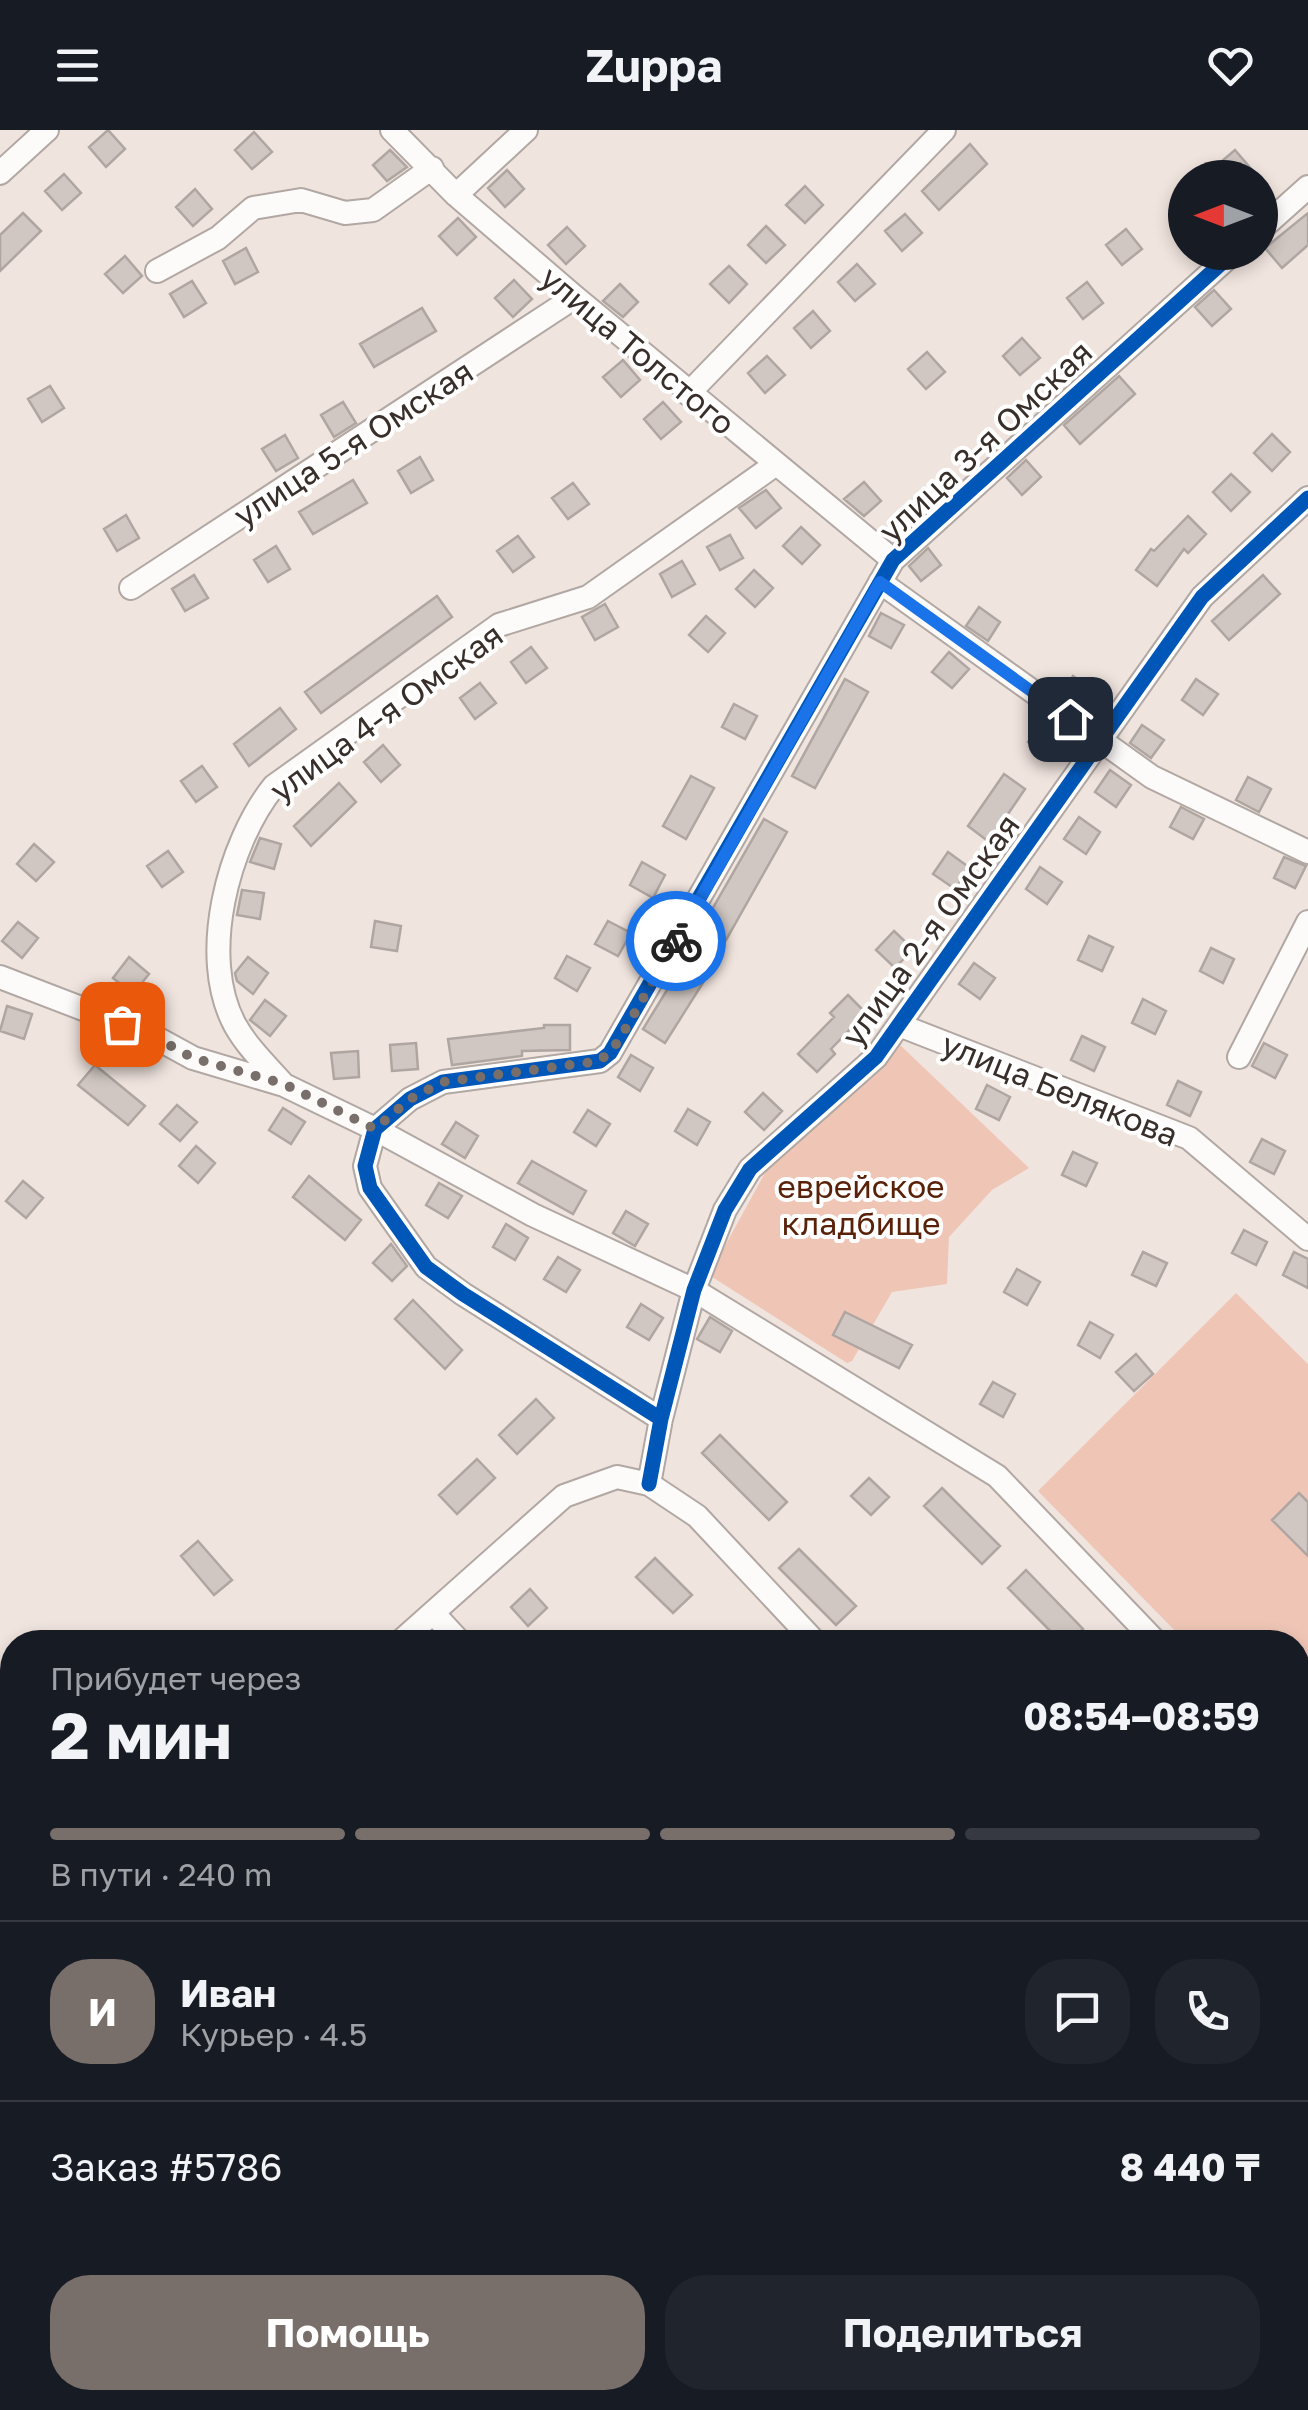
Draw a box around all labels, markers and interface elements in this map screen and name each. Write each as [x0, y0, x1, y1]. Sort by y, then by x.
icon: menu [50, 38, 105, 93]
text: Zuppa [586, 38, 722, 92]
icon: heart [1203, 38, 1258, 93]
north arrow [1168, 160, 1278, 270]
map controls [1168, 160, 1278, 270]
street label: улица Толстого [533, 258, 743, 442]
street label: улица 3-я Омская [871, 332, 1099, 550]
street label: улица 5-я Омская [226, 352, 480, 534]
street label: улица 4-я Омская [262, 615, 510, 809]
pin [1028, 677, 1113, 762]
icon: home [1043, 692, 1098, 747]
street label: улица 2-я Омская [833, 807, 1027, 1053]
courier [626, 891, 726, 991]
icon: bike [649, 914, 704, 969]
pin [80, 982, 165, 1067]
icon: bag [95, 997, 150, 1052]
street label: улица Белякова [936, 1024, 1184, 1154]
park label: еврейское кладбище [777, 1167, 945, 1242]
text: Прибудет через [50, 1659, 301, 1697]
text: 08:54–08:59 [1023, 1693, 1260, 1738]
text: 2 мин [50, 1695, 232, 1773]
text: В пути · 240 m [50, 1855, 272, 1893]
button: chat [1025, 1959, 1130, 2064]
button: phone [1155, 1959, 1260, 2064]
text: Иван [180, 1970, 276, 2015]
text: И [88, 1989, 117, 2034]
text: Курьер · 4.5 [180, 2015, 367, 2053]
text: Заказ #5786 [50, 2144, 282, 2189]
text: 8 440 ₸ [1120, 2144, 1260, 2189]
button: Помощь [50, 2275, 645, 2390]
button: Поделиться [665, 2275, 1260, 2390]

